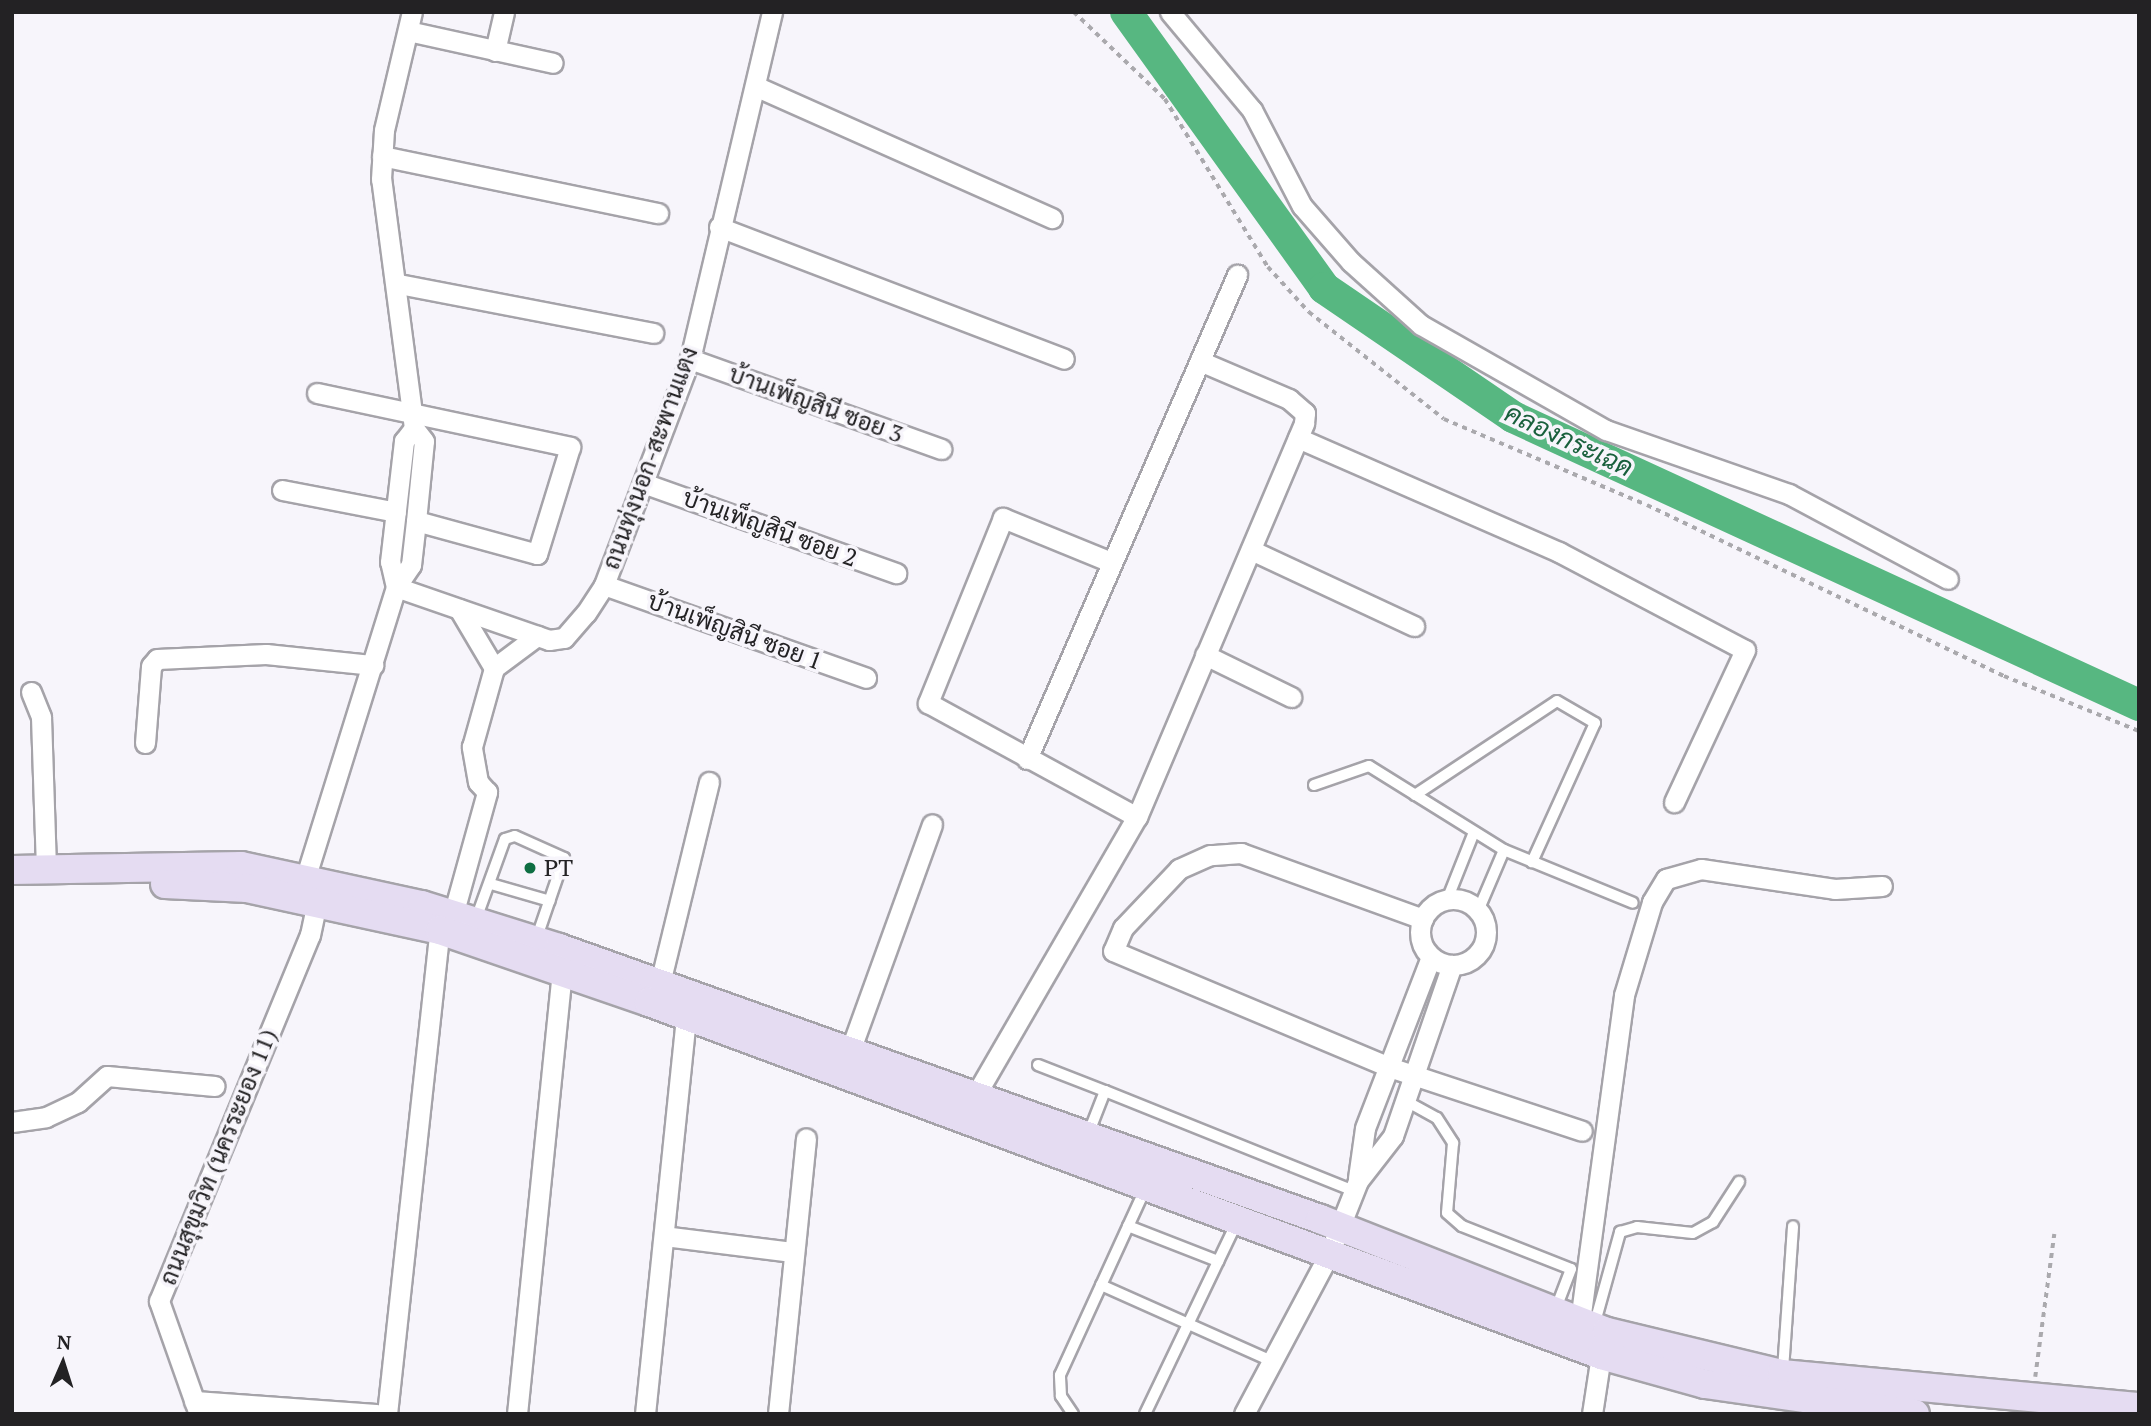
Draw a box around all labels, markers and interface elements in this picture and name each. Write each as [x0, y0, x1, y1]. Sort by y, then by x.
street label: ถนนทุ่งนอก-สะพานแตง [596, 343, 704, 573]
street label: บ้านเพ็ญสินี ซอย 3 [725, 359, 907, 449]
water label: คลองกระเฉด [1500, 397, 1638, 483]
street label: บ้านเพ็ญสินี ซอย 2 [679, 483, 861, 573]
street label: บ้านเพ็ญสินี ซอย 1 [644, 586, 826, 676]
place label: PT [544, 854, 573, 882]
marker: PT [522, 860, 538, 876]
street label: ถนนสุขุมวิท (นครระยอง 11) [153, 1025, 283, 1289]
north arrow [28, 1328, 98, 1398]
text: N [56, 1329, 72, 1354]

